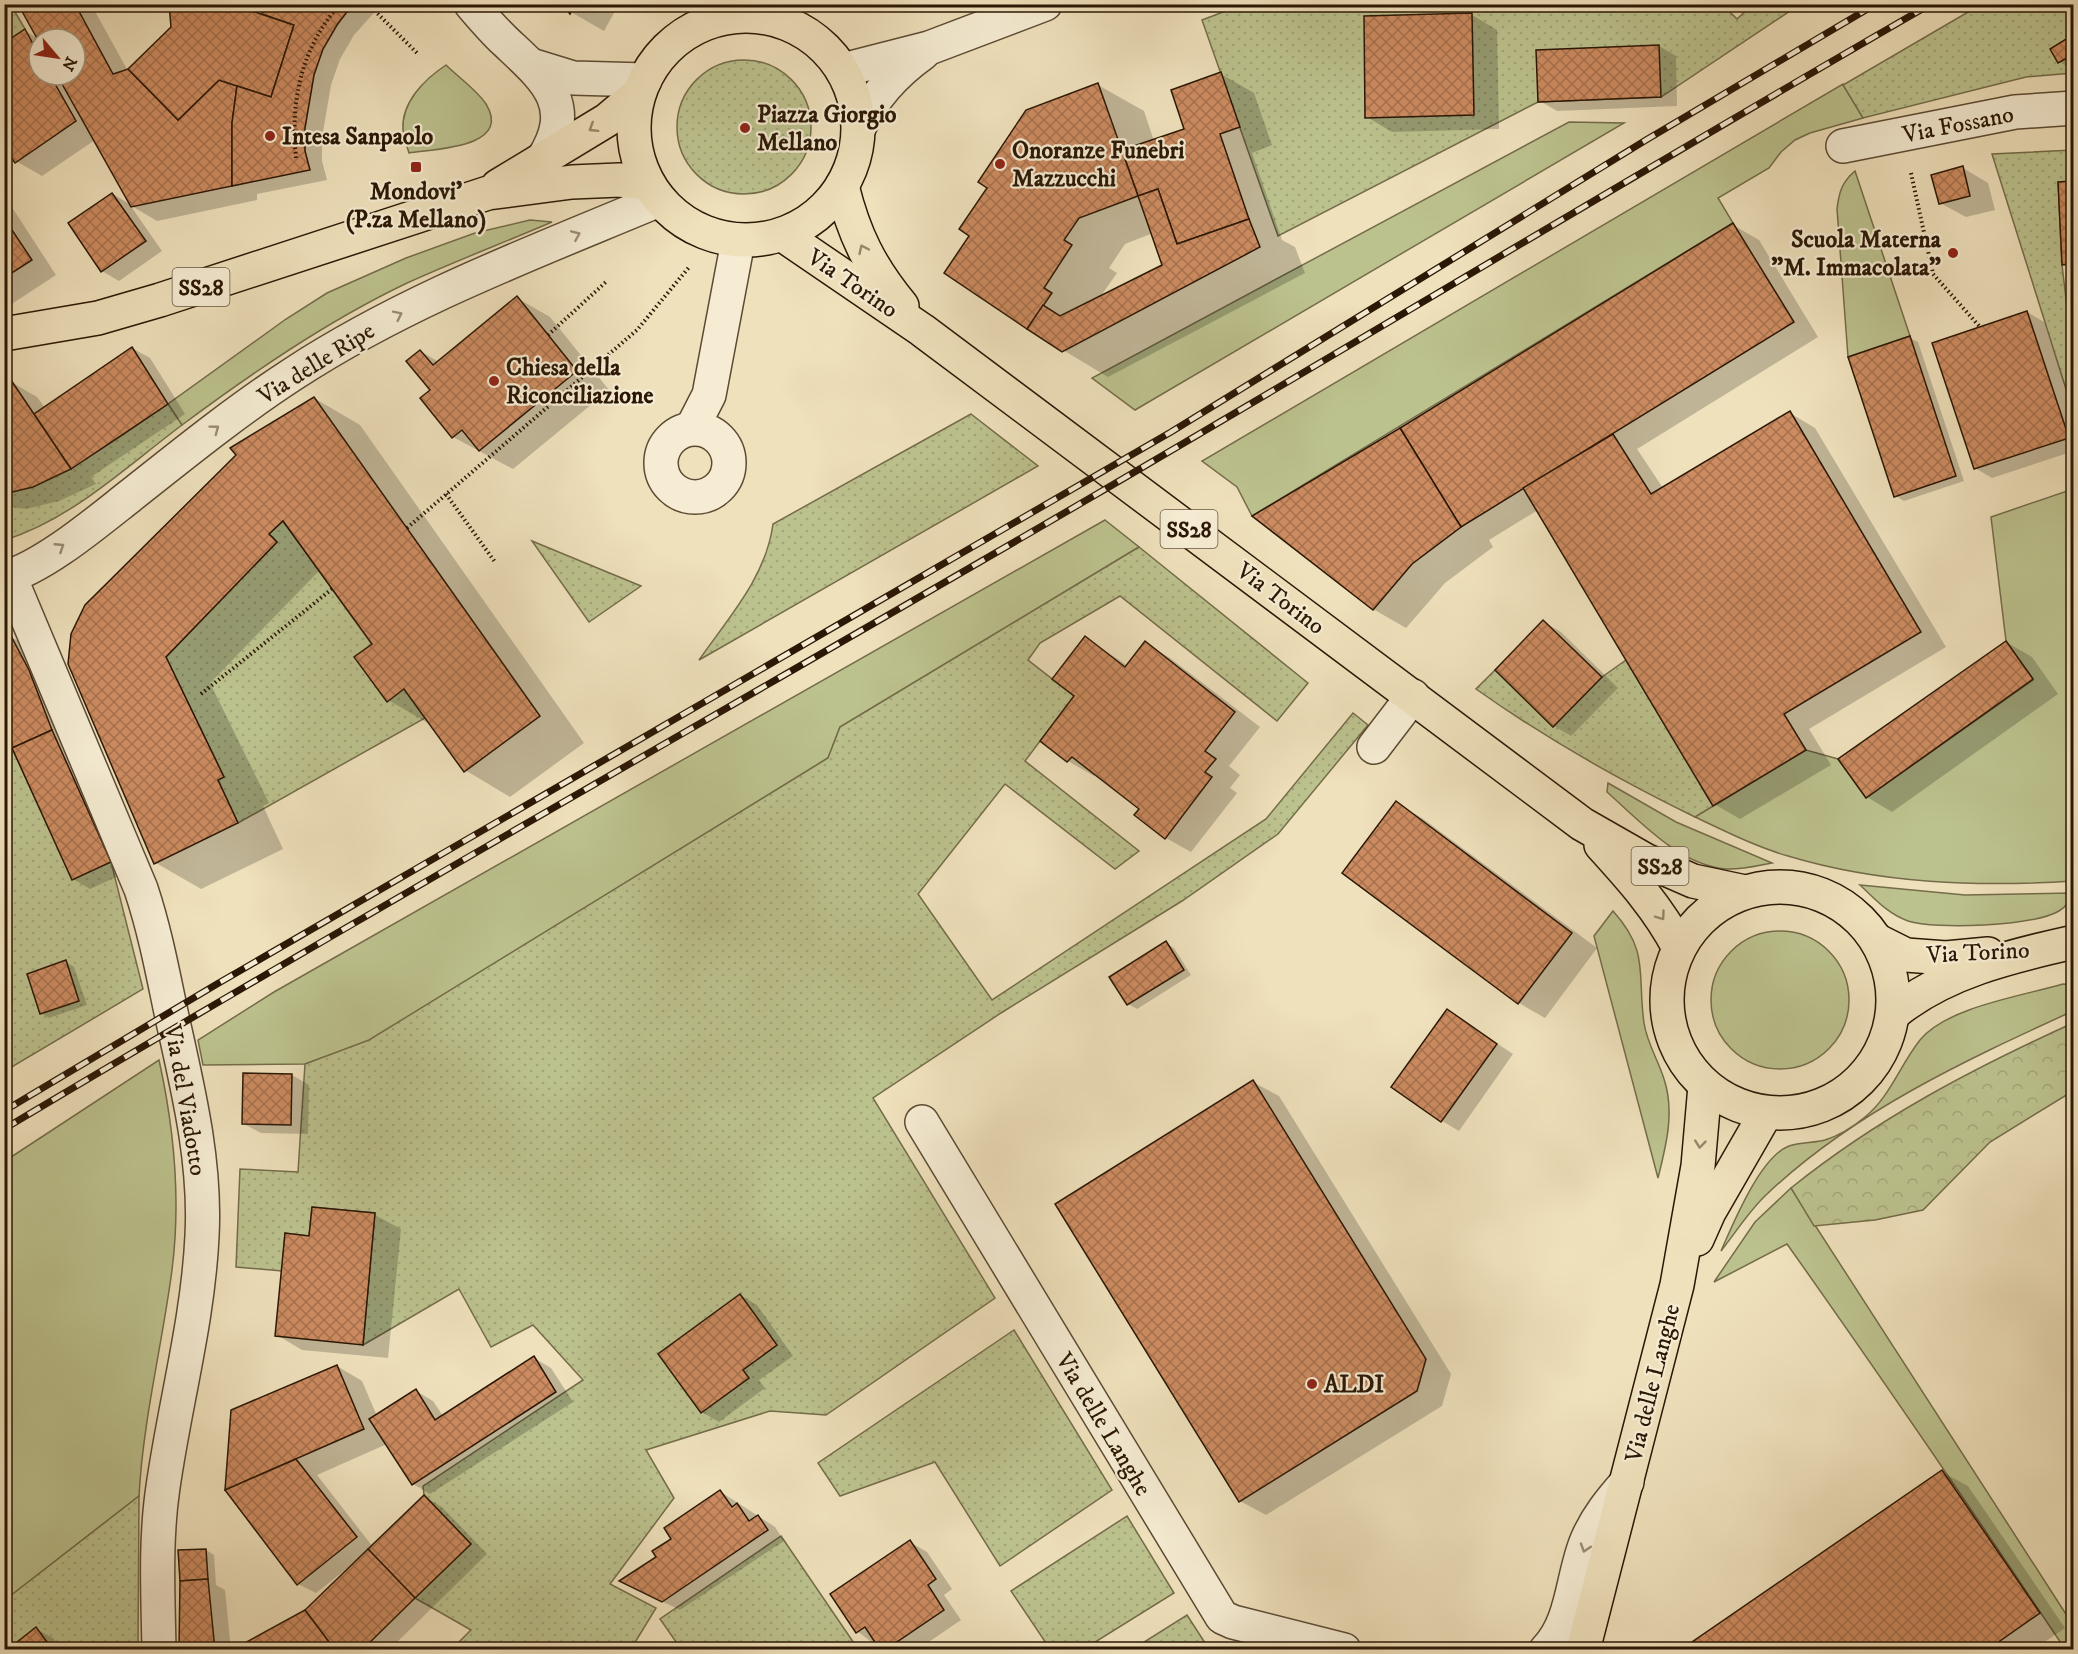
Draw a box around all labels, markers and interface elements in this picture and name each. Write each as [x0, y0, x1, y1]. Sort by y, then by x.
north arrow [27, 27, 87, 87]
text: N [57, 53, 81, 74]
place label: Piazza Giorgio Mellano [757, 100, 897, 158]
street label: Via Fossano [1899, 100, 2016, 151]
one-way arrow [589, 121, 599, 133]
marker: Piazza Giorgio Mellano [738, 121, 752, 135]
place label: Intesa Sanpaolo [282, 122, 434, 152]
marker: Intesa Sanpaolo [263, 129, 277, 143]
place label: Onoranze Funebri Mazzucchi [1012, 136, 1185, 194]
marker: Onoranze Funebri Mazzucchi [993, 157, 1007, 171]
marker: Mondovi' (P.za Mellano) [409, 160, 423, 174]
place label: Mondovi' (P.za Mellano) [346, 177, 486, 235]
place label: Scuola Materna "M. Immacolata" [1771, 225, 1942, 283]
one-way arrow [570, 230, 581, 242]
street label: Via Torino [801, 242, 904, 325]
one-way arrow [859, 245, 871, 256]
marker: Scuola Materna "M. Immacolata" [1946, 246, 1960, 260]
road number: SS28 [172, 268, 230, 306]
one-way arrow [392, 310, 403, 322]
street label: Via delle Ripe [252, 316, 381, 412]
place label: Chiesa della Riconciliazione [506, 353, 653, 411]
marker: Chiesa della Riconciliazione [487, 374, 501, 388]
one-way arrow [209, 425, 220, 436]
road number: SS28 [1160, 510, 1218, 548]
one-way arrow [54, 543, 65, 554]
street label: Via Torino [1229, 555, 1331, 642]
road number: SS28 [1632, 847, 1688, 885]
one-way arrow [1654, 909, 1665, 920]
street label: Via Torino [1925, 935, 2030, 971]
street label: Via del Viadotto [157, 1021, 213, 1178]
one-way arrow [1694, 1139, 1707, 1148]
street label: Via delle Langhe [1619, 1301, 1687, 1466]
street label: Via delle Langhe [1048, 1346, 1158, 1502]
place label: ALDI [1323, 1370, 1384, 1400]
marker: ALDI [1305, 1377, 1319, 1391]
one-way arrow [1580, 1542, 1592, 1553]

